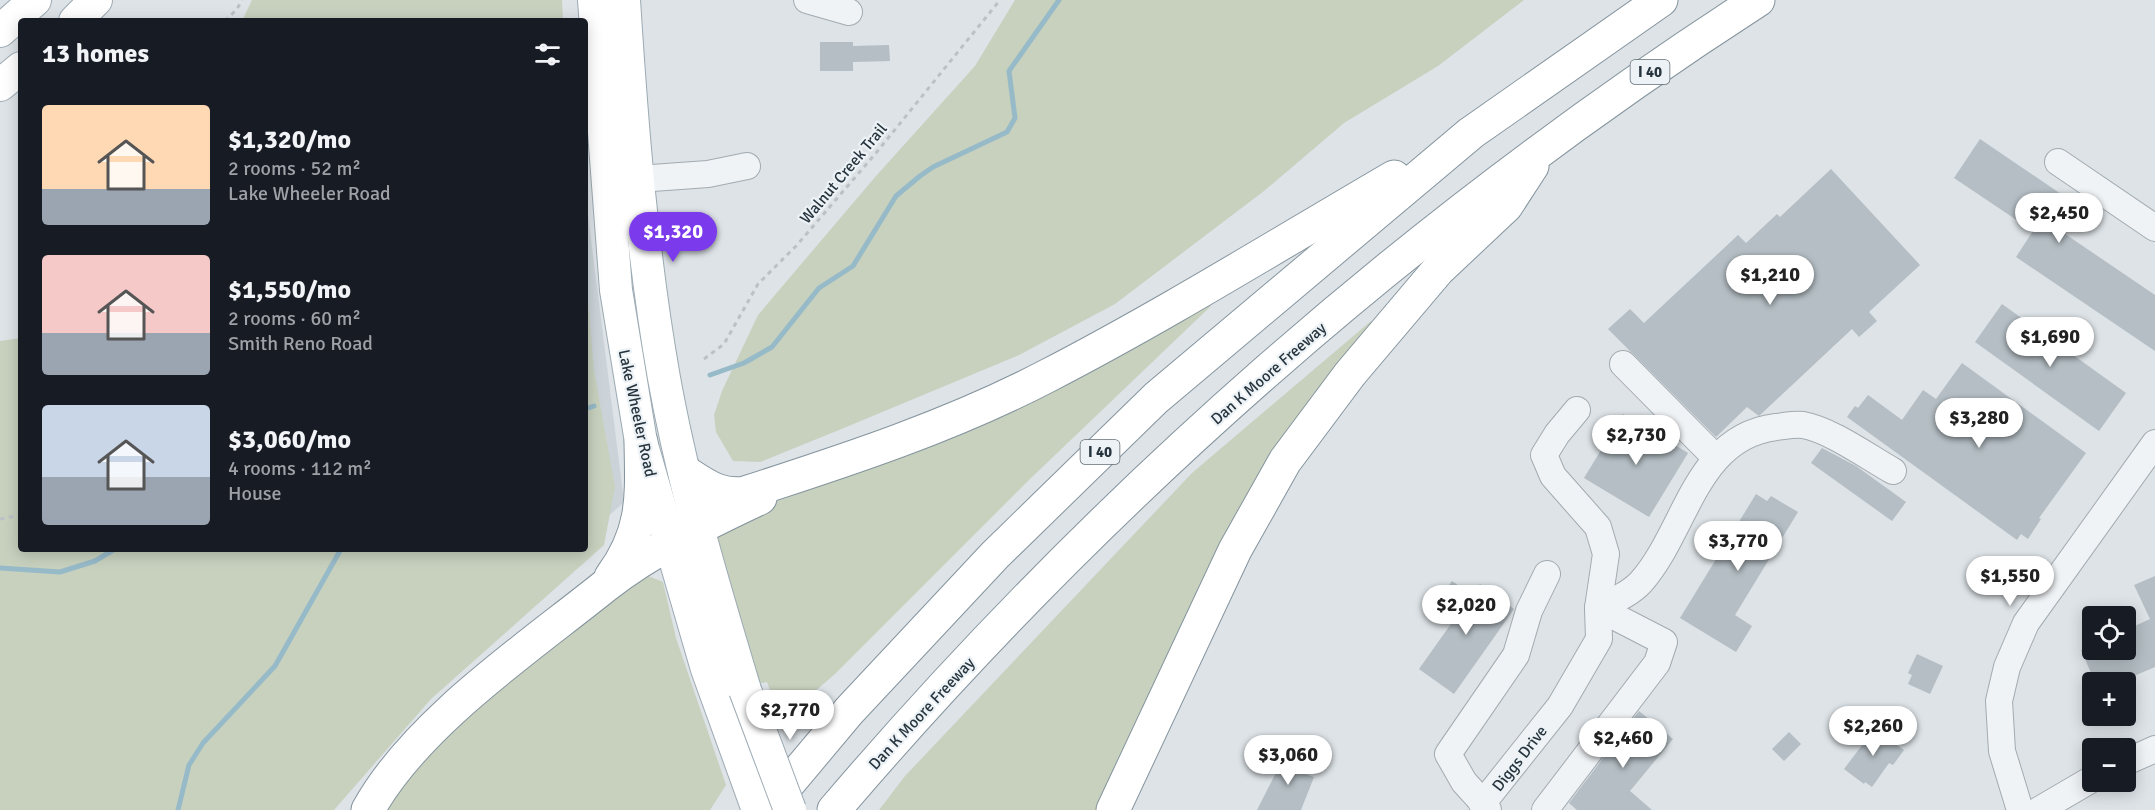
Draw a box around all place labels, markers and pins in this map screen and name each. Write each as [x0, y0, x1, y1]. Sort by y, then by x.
pin: $2,450 [2010, 193, 2108, 244]
pin: $1,320 [624, 212, 722, 263]
pin: $1,210 [1721, 255, 1819, 306]
pin: $1,690 [2001, 317, 2099, 368]
pin: $3,280 [1930, 398, 2028, 449]
pin: $2,730 [1587, 415, 1685, 466]
pin: $3,770 [1689, 521, 1787, 572]
pin: $1,550 [1961, 556, 2059, 607]
pin: $2,020 [1417, 585, 1515, 636]
pin: $2,770 [741, 690, 839, 741]
pin: $2,260 [1824, 706, 1922, 757]
pin: $2,460 [1574, 718, 1672, 769]
pin: $3,060 [1239, 735, 1337, 786]

